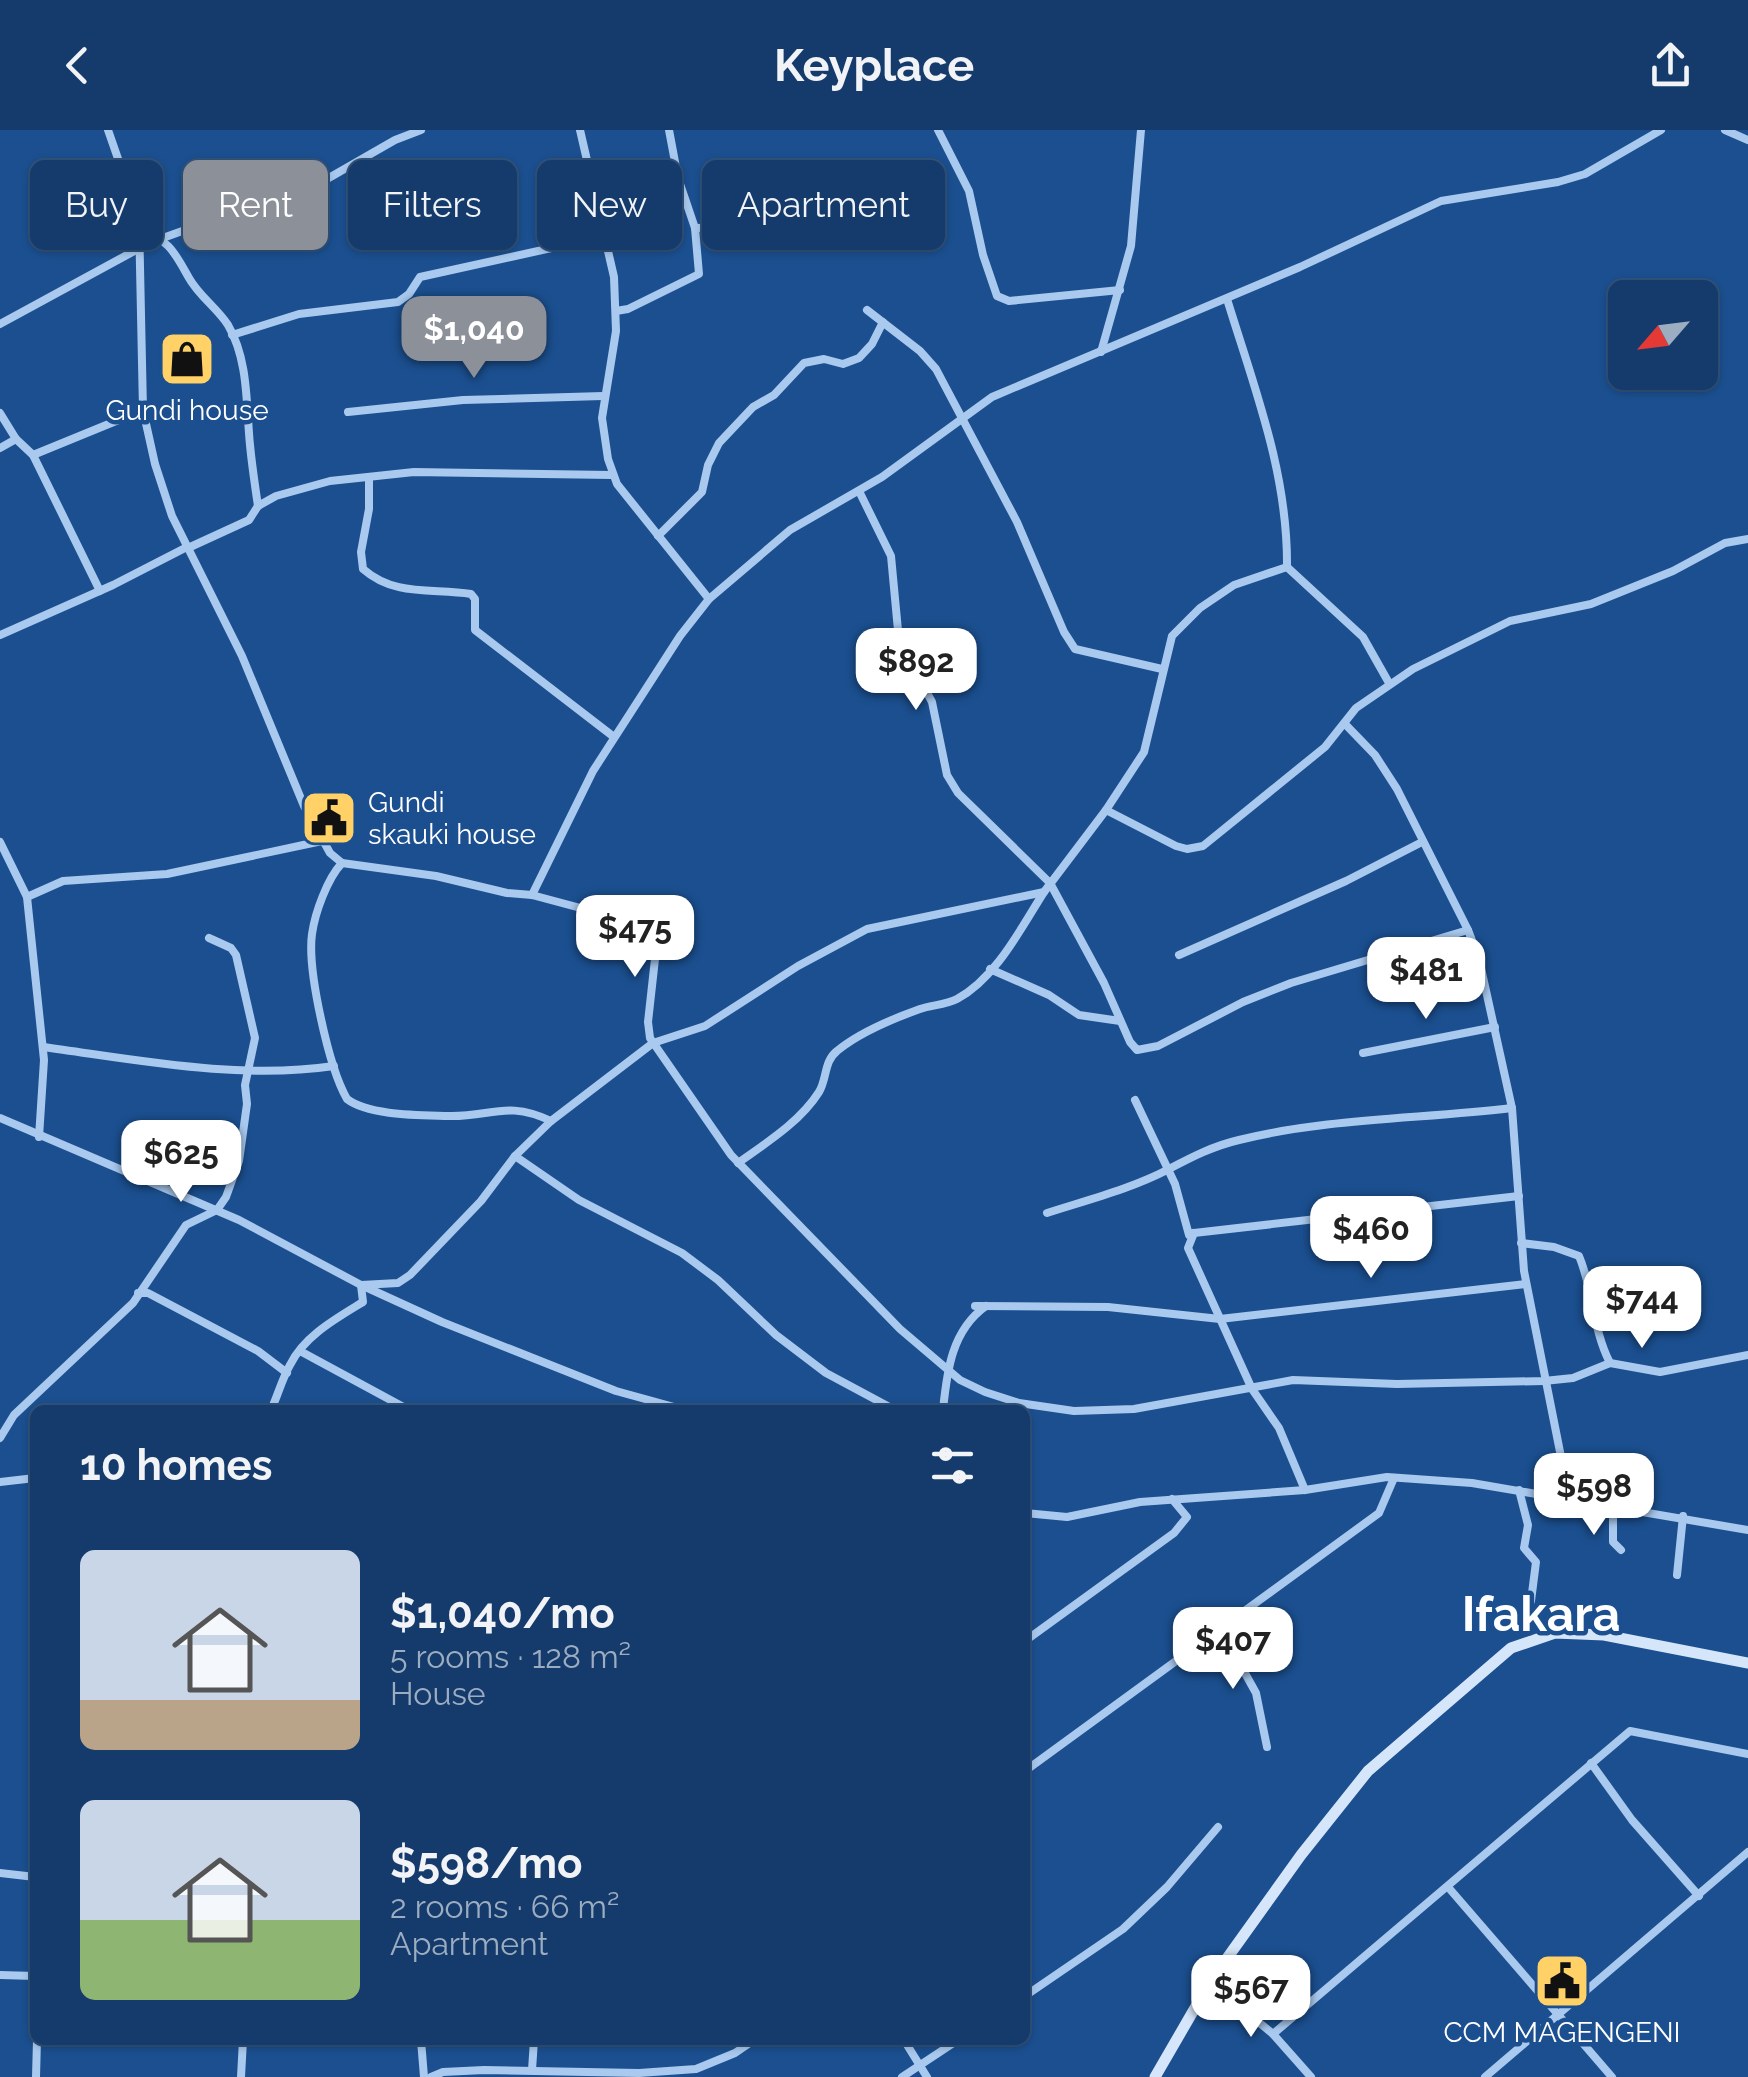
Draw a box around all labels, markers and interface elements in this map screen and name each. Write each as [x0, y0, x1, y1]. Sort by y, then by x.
icon: back [50, 38, 105, 93]
icon: share [1643, 38, 1698, 93]
text: Keyplace [774, 39, 974, 92]
chip: Buy [30, 160, 163, 250]
chip: Rent [183, 160, 328, 250]
chip: Filters [348, 160, 517, 250]
chip: New [537, 160, 682, 250]
chip: Apartment [702, 160, 945, 250]
north arrow [1608, 280, 1718, 390]
map controls [1608, 280, 1718, 390]
pin: $1,040 [393, 296, 555, 381]
text: $1,040 [423, 310, 525, 347]
shop icon: Gundi house [157, 329, 217, 389]
place label: Gundi house [105, 394, 269, 427]
pin: $892 [857, 628, 975, 713]
text: $892 [878, 642, 954, 679]
place label: Gundi skauki house [368, 786, 536, 851]
public building icon: Gundi skauki house [299, 788, 359, 848]
pin: $475 [576, 895, 694, 980]
text: $475 [598, 909, 672, 946]
pin: $481 [1367, 937, 1485, 1022]
text: $481 [1389, 951, 1463, 988]
pin: $625 [122, 1120, 240, 1205]
text: $625 [143, 1134, 219, 1171]
pin: $460 [1312, 1196, 1430, 1281]
text: $460 [1332, 1210, 1410, 1247]
pin: $744 [1583, 1266, 1701, 1351]
text: $744 [1605, 1280, 1679, 1317]
icon: filters [925, 1438, 980, 1493]
text: 10 homes [80, 1441, 272, 1490]
pin: $598 [1535, 1453, 1653, 1538]
text: $598 [1556, 1467, 1632, 1504]
district label: Ifakara [1462, 1586, 1620, 1642]
text: $1,040/mo [390, 1589, 615, 1638]
icon: home [160, 1590, 280, 1710]
pin: $407 [1174, 1607, 1292, 1692]
text: $407 [1195, 1621, 1271, 1658]
text: 5 rooms · 128 m² [390, 1638, 631, 1675]
text: House [390, 1675, 486, 1712]
text: $598/mo [390, 1839, 583, 1888]
icon: home [160, 1840, 280, 1960]
text: 2 rooms · 66 m² [390, 1888, 619, 1925]
text: Apartment [390, 1925, 548, 1962]
public building icon: CCM MAGENGENI [1532, 1951, 1592, 2011]
pin: $567 [1192, 1955, 1310, 2040]
text: $567 [1213, 1969, 1289, 2006]
place label: CCM MAGENGENI [1443, 2016, 1681, 2049]

